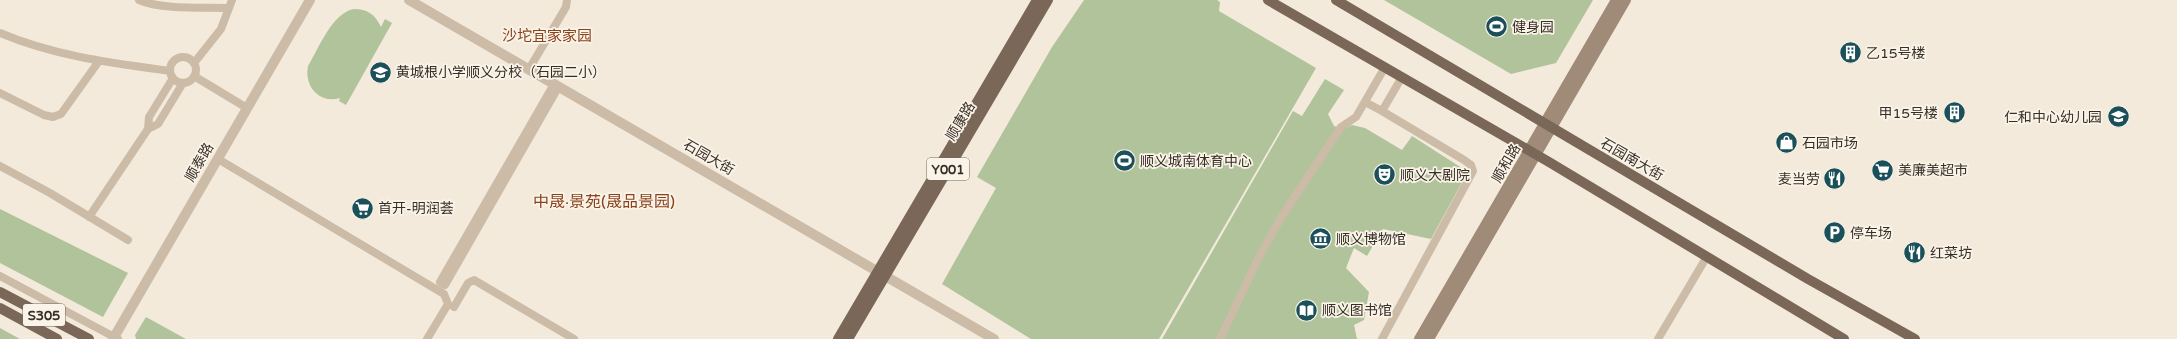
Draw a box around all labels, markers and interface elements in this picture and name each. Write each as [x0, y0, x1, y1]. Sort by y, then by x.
sports icon: 健身园 [1484, 14, 1510, 40]
place label: 健身园 [1512, 19, 1554, 36]
district label: 沙坨宜家家园 [502, 27, 592, 45]
building icon: 乙15号楼 [1838, 40, 1864, 66]
place label: 乙15号楼 [1866, 45, 1926, 62]
school or university icon: 黄城根小学顺义分校（石园二小） [367, 59, 393, 85]
place label: 黄城根小学顺义分校（石园二小） [396, 64, 606, 81]
street label: 顺康路 [942, 99, 979, 144]
building icon: 甲15号楼 [1941, 100, 1967, 126]
school or university icon: 仁和中心幼儿园 [2105, 104, 2131, 130]
place label: 甲15号楼 [1878, 105, 1938, 122]
place label: 仁和中心幼儿园 [2004, 109, 2102, 126]
shop icon: 石园市场 [1774, 130, 1800, 156]
street label: 石园南大街 [1597, 135, 1666, 184]
place label: 石园市场 [1802, 135, 1858, 152]
street label: 石园大街 [680, 136, 737, 179]
street label: 顺泰路 [182, 140, 217, 185]
street label: 顺和路 [1489, 141, 1524, 186]
sports icon: 顺义城南体育中心 [1111, 148, 1137, 174]
place label: 顺义城南体育中心 [1140, 153, 1252, 170]
supermarket icon: 美廉美超市 [1870, 157, 1896, 183]
road number: Y001 [927, 158, 969, 180]
theatre icon: 顺义大剧院 [1371, 162, 1397, 188]
place label: 美廉美超市 [1898, 162, 1968, 179]
restaurant icon: 麦当劳 [1822, 166, 1848, 192]
place label: 顺义大剧院 [1400, 167, 1470, 184]
place label: 麦当劳 [1778, 171, 1820, 188]
district label: 中晟·景苑(晟品景园) [533, 192, 675, 212]
supermarket icon: 首开-明润荟 [349, 195, 375, 221]
place label: 首开-明润荟 [378, 200, 454, 217]
parking icon: 停车场 [1821, 220, 1847, 246]
place label: 停车场 [1850, 225, 1892, 242]
museum icon: 顺义博物馆 [1307, 226, 1333, 252]
place label: 顺义博物馆 [1336, 231, 1406, 248]
restaurant icon: 红菜坊 [1901, 240, 1927, 266]
place label: 红菜坊 [1930, 245, 1972, 262]
library icon: 顺义图书馆 [1294, 297, 1320, 323]
place label: 顺义图书馆 [1322, 302, 1392, 319]
road number: S305 [23, 304, 65, 326]

